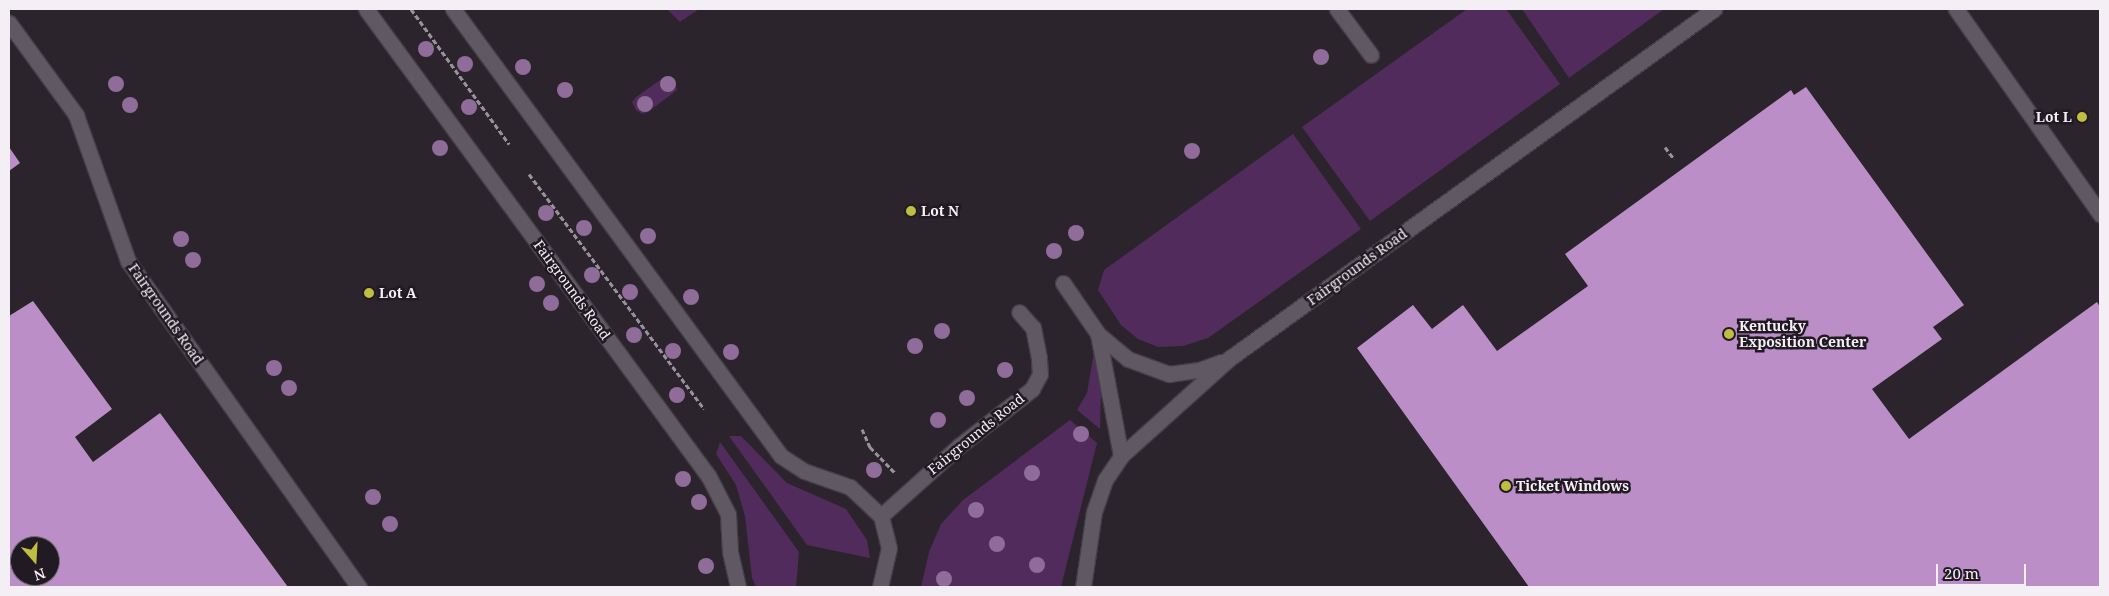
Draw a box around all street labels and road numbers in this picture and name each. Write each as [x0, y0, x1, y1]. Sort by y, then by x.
street label: Fairgrounds Road [1304, 225, 1410, 309]
street label: Fairgrounds Road [530, 237, 614, 343]
street label: Fairgrounds Road [125, 260, 207, 368]
street label: Fairgrounds Road [924, 390, 1028, 478]

